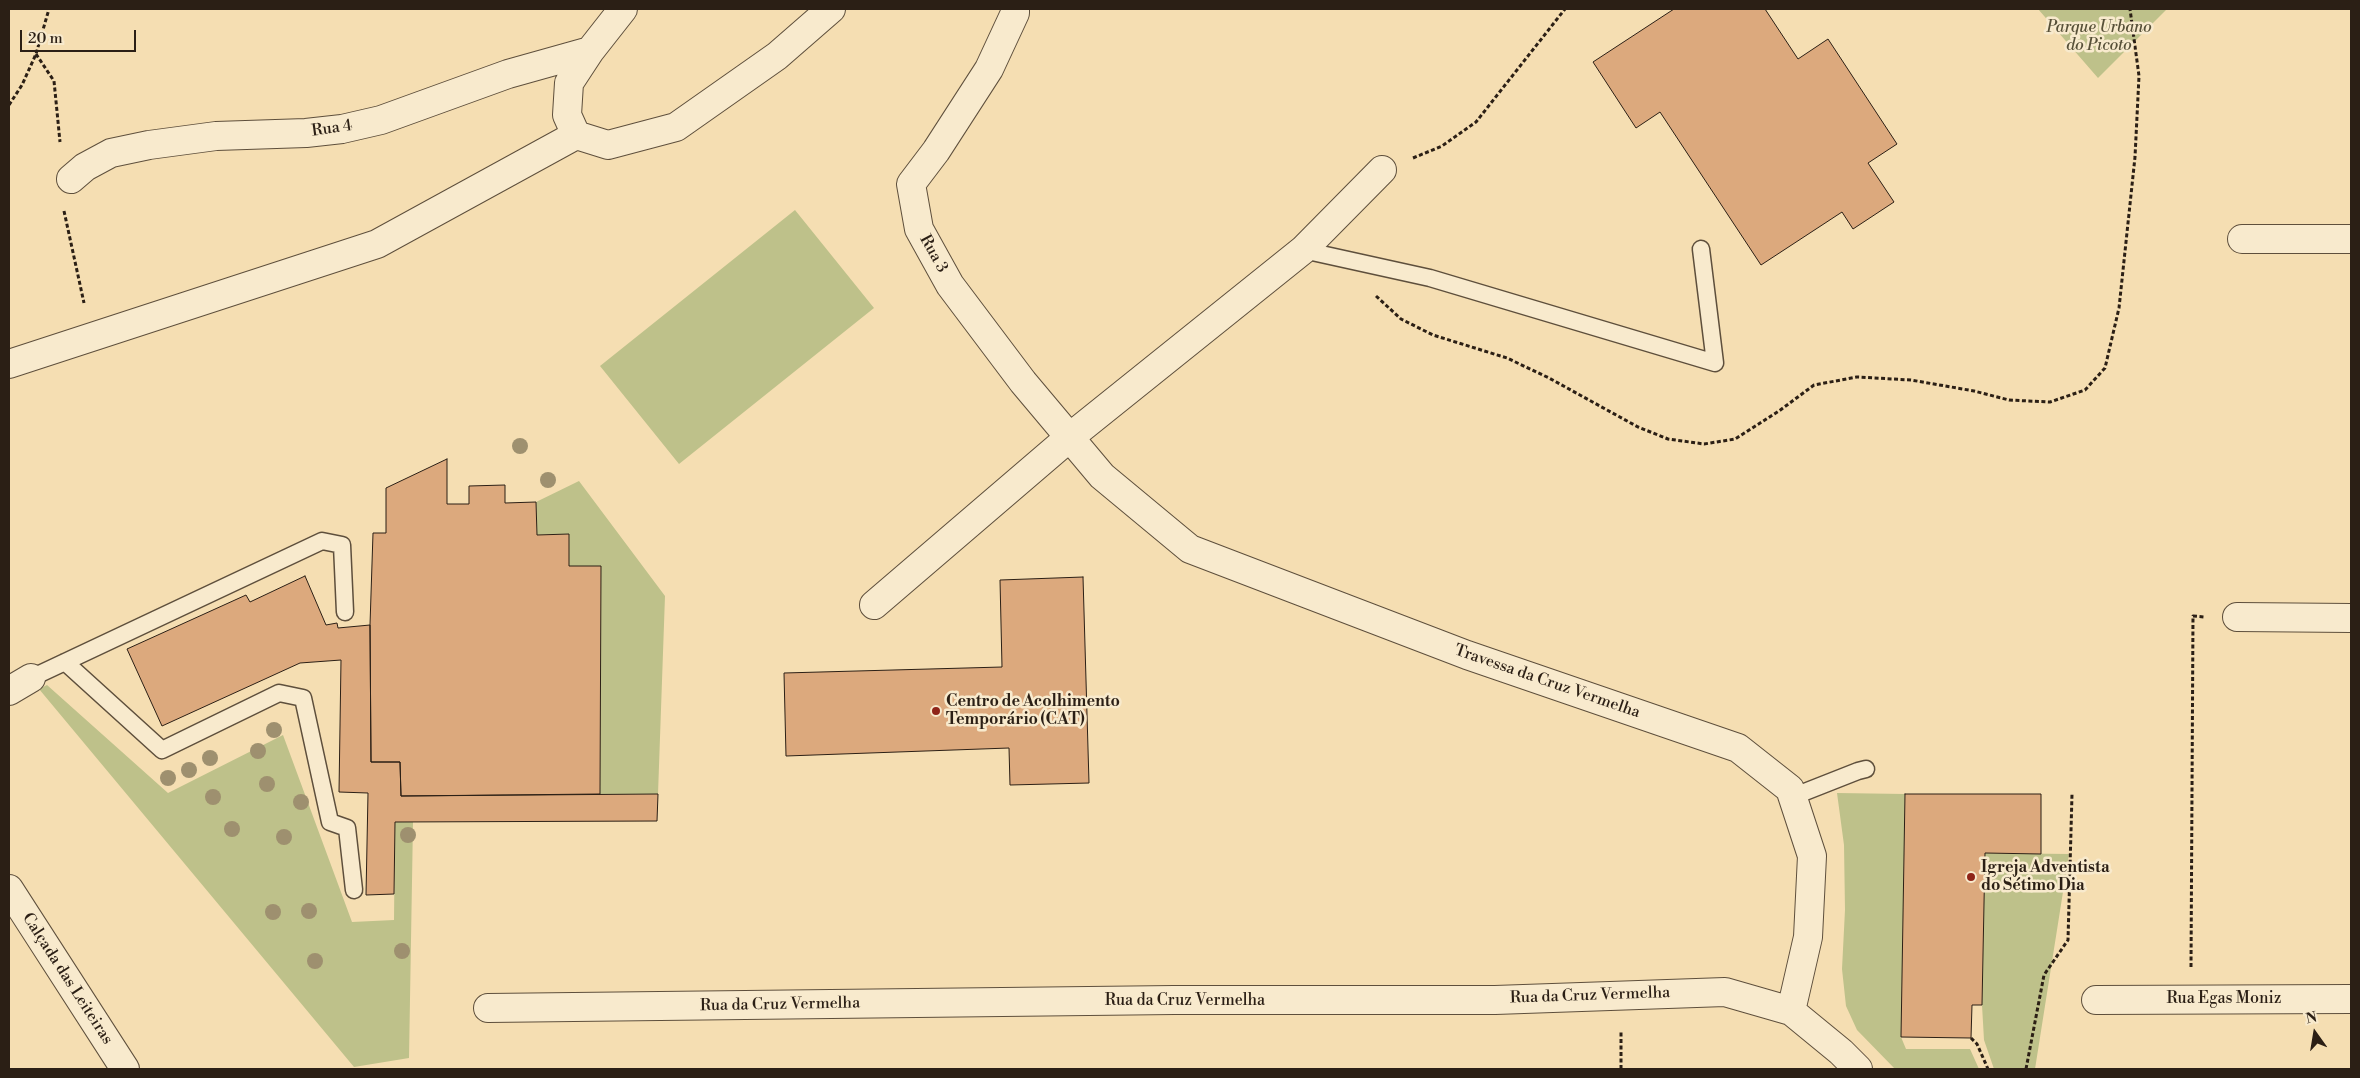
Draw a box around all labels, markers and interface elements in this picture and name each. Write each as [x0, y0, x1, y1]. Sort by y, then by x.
park label: Parque Urbano do Picoto [2046, 18, 2152, 56]
scale bar [22, 20, 139, 52]
text: 20 m [28, 29, 63, 48]
street label: Rua 4 [310, 117, 354, 141]
street label: Rua 3 [915, 232, 951, 276]
street label: Travessa da Cruz Vermelha [1452, 641, 1642, 723]
place label: Centro de Acolhimento Temporário (CAT) [946, 692, 1120, 730]
marker: Centro de Acolhimento Temporário (CAT) [930, 705, 942, 717]
place label: Igreja Adventista do Sétimo Dia [1981, 858, 2110, 896]
marker: Igreja Adventista do Sétimo Dia [1965, 871, 1977, 883]
street label: Calçada das Leiteiras [17, 910, 117, 1048]
street label: Rua da Cruz Vermelha [1510, 984, 1670, 1008]
street label: Rua Egas Moniz [2167, 989, 2281, 1009]
street label: Rua da Cruz Vermelha [1105, 991, 1265, 1011]
street label: Rua da Cruz Vermelha [700, 994, 860, 1016]
north arrow [2290, 1008, 2340, 1058]
text: N [2304, 1008, 2319, 1028]

